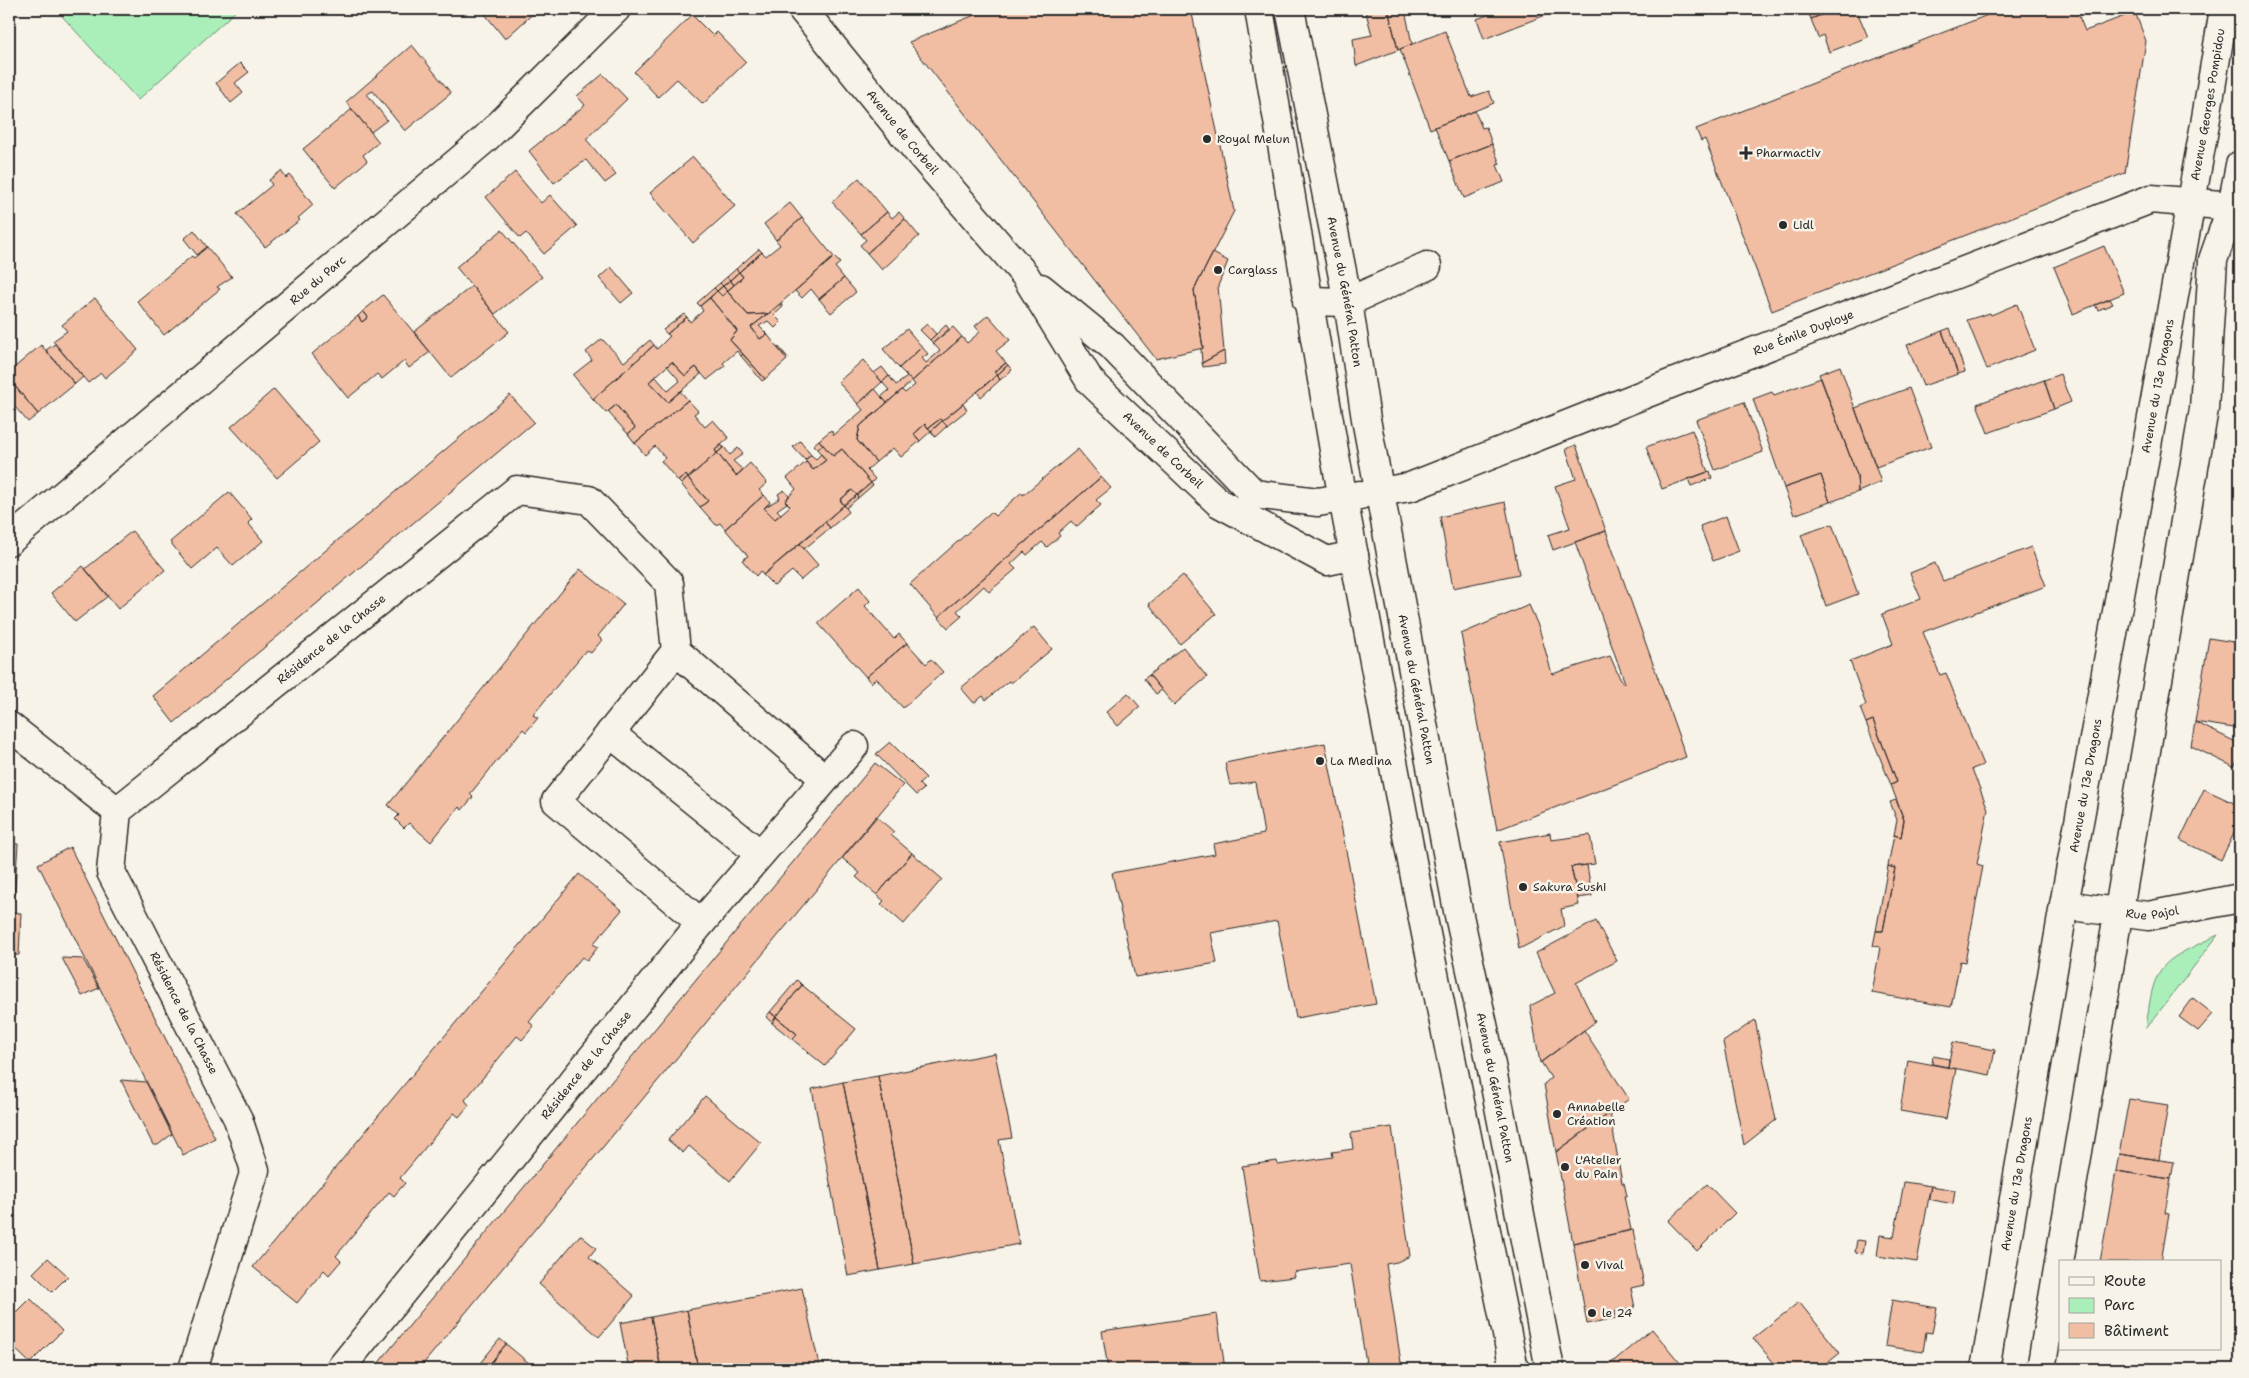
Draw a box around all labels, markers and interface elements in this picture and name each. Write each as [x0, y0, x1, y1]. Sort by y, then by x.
street label: Avenue Georges Pompidou [2187, 27, 2229, 182]
street label: Avenue de Corbeil [863, 87, 942, 178]
place label: Royal Melun [1217, 131, 1290, 147]
marker: Royal Melun [1201, 133, 1213, 145]
place label: Pharmactiv [1756, 145, 1821, 161]
marker: Pharmactiv [1740, 147, 1752, 159]
street label: Avenue du Général Patton [1323, 215, 1366, 368]
place label: Lidl [1793, 217, 1814, 233]
marker: Lidl [1777, 219, 1789, 231]
street label: Rue du Parc [286, 252, 349, 309]
place label: Carglass [1228, 262, 1278, 278]
marker: Carglass [1212, 264, 1224, 276]
street label: Rue Émile Duploye [1751, 306, 1856, 359]
street label: Avenue du 13e Dragons [2138, 318, 2178, 455]
street label: Avenue de Corbeil [1119, 408, 1207, 492]
street label: Résidence de la Chasse [273, 590, 389, 688]
street label: Avenue du Général Patton [1395, 613, 1438, 766]
street label: Avenue du 13e Dragons [2066, 717, 2106, 854]
place label: La Medina [1330, 753, 1392, 769]
marker: La Medina [1314, 755, 1326, 767]
place label: Sakura Sushi [1533, 879, 1606, 895]
marker: Sakura Sushi [1517, 881, 1529, 893]
street label: Rue Pajol [2125, 902, 2180, 924]
street label: Résidence de la Chasse [146, 949, 222, 1077]
street label: Résidence de la Chasse [537, 1007, 635, 1123]
street label: Avenue du Général Patton [1473, 1011, 1518, 1164]
place label: Annabelle Création [1567, 1099, 1626, 1129]
marker: Annabelle Création [1551, 1108, 1563, 1120]
street label: Avenue du 13e Dragons [1997, 1115, 2036, 1252]
place label: L'Atelier du Pain [1575, 1152, 1622, 1182]
marker: L'Atelier du Pain [1559, 1161, 1571, 1173]
place label: Vival [1595, 1257, 1624, 1273]
marker: Vival [1579, 1259, 1591, 1271]
legend [2059, 1260, 2222, 1350]
text: Route [2104, 1271, 2146, 1291]
text: Parc [2104, 1295, 2135, 1315]
place label: le 24 [1602, 1305, 1632, 1321]
marker: le 24 [1586, 1307, 1598, 1319]
text: Bâtiment [2104, 1321, 2169, 1341]

